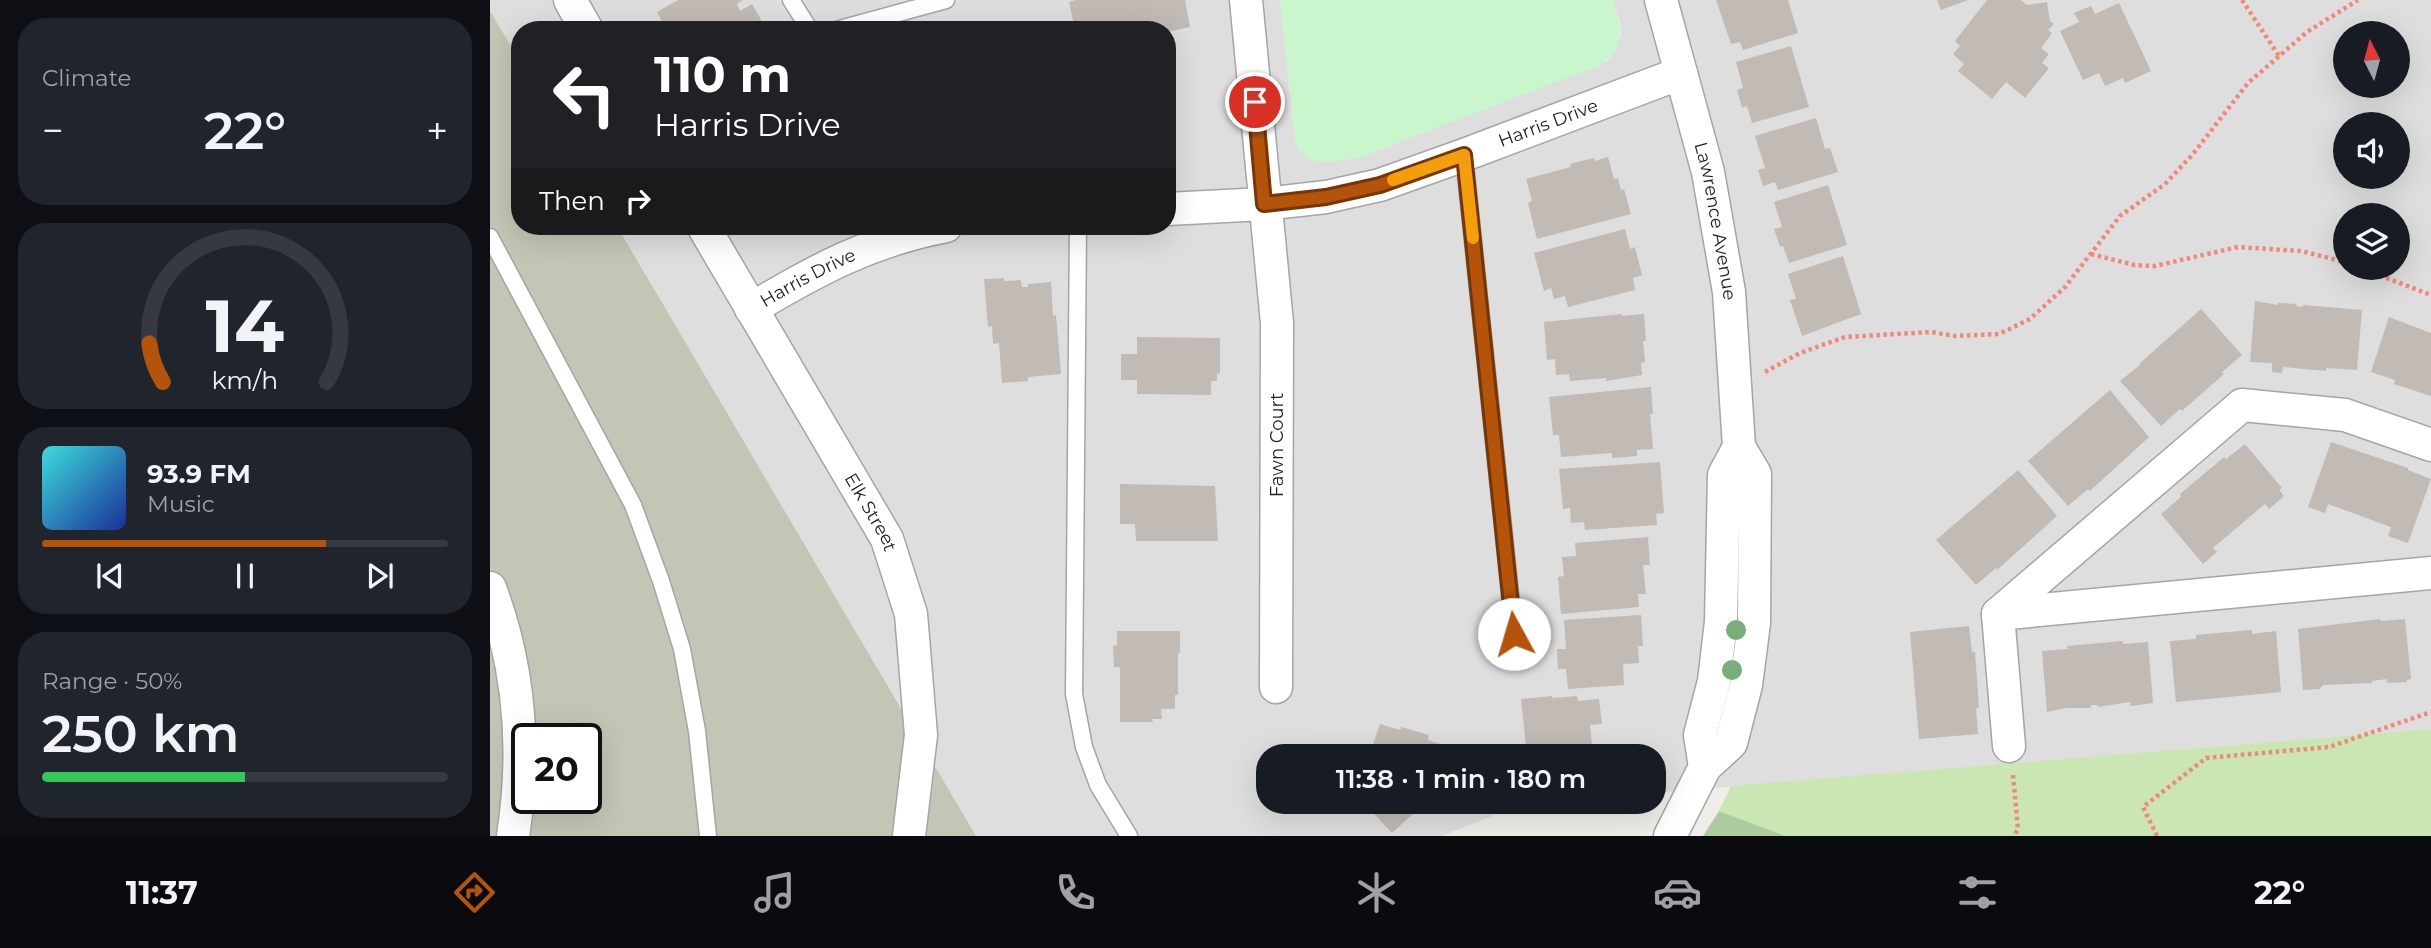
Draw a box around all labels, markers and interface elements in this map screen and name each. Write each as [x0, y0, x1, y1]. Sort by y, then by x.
north arrow [2333, 21, 2410, 98]
map controls [2333, 21, 2410, 280]
text: 110 m [654, 45, 791, 104]
icon: left [539, 49, 630, 140]
text: Climate [42, 64, 131, 92]
pin [1225, 72, 1285, 132]
icon: arrive [1236, 83, 1274, 121]
street label: Harris Drive [1495, 94, 1601, 152]
text: 22° [204, 99, 286, 162]
text: Harris Drive [654, 105, 841, 144]
text: − [42, 107, 64, 154]
text: + [426, 107, 448, 154]
button: sound [2333, 112, 2410, 189]
street label: Lawrence Avenue [1689, 140, 1741, 301]
icon: right [619, 182, 657, 220]
text: Then [539, 185, 605, 217]
button: layers [2333, 203, 2410, 280]
street label: Harris Drive [756, 244, 859, 312]
text: 14 [206, 282, 284, 370]
text: km/h [212, 365, 278, 395]
street label: Fawn Court [1266, 393, 1288, 497]
text: 93.9 FM [147, 458, 251, 490]
street label: Elk Street [840, 469, 901, 554]
text: Music [147, 490, 215, 518]
icon: previous [91, 557, 129, 595]
icon: pause [226, 557, 264, 595]
icon: next [361, 557, 399, 595]
position arrow [1477, 597, 1551, 671]
text: Range · 50% [42, 667, 182, 695]
text: 250 km [42, 702, 240, 765]
speed limit sign: 20 [511, 723, 602, 814]
text: 11:38 · 1 min · 180 m [1336, 763, 1586, 795]
icon: directions [450, 868, 499, 917]
icon: music [750, 868, 799, 917]
icon: phone [1051, 868, 1100, 917]
icon: climate [1352, 868, 1401, 917]
icon: car [1653, 868, 1702, 917]
icon: filters [1953, 868, 2002, 917]
text: 11:37 [126, 873, 198, 912]
text: 22° [2254, 873, 2305, 912]

